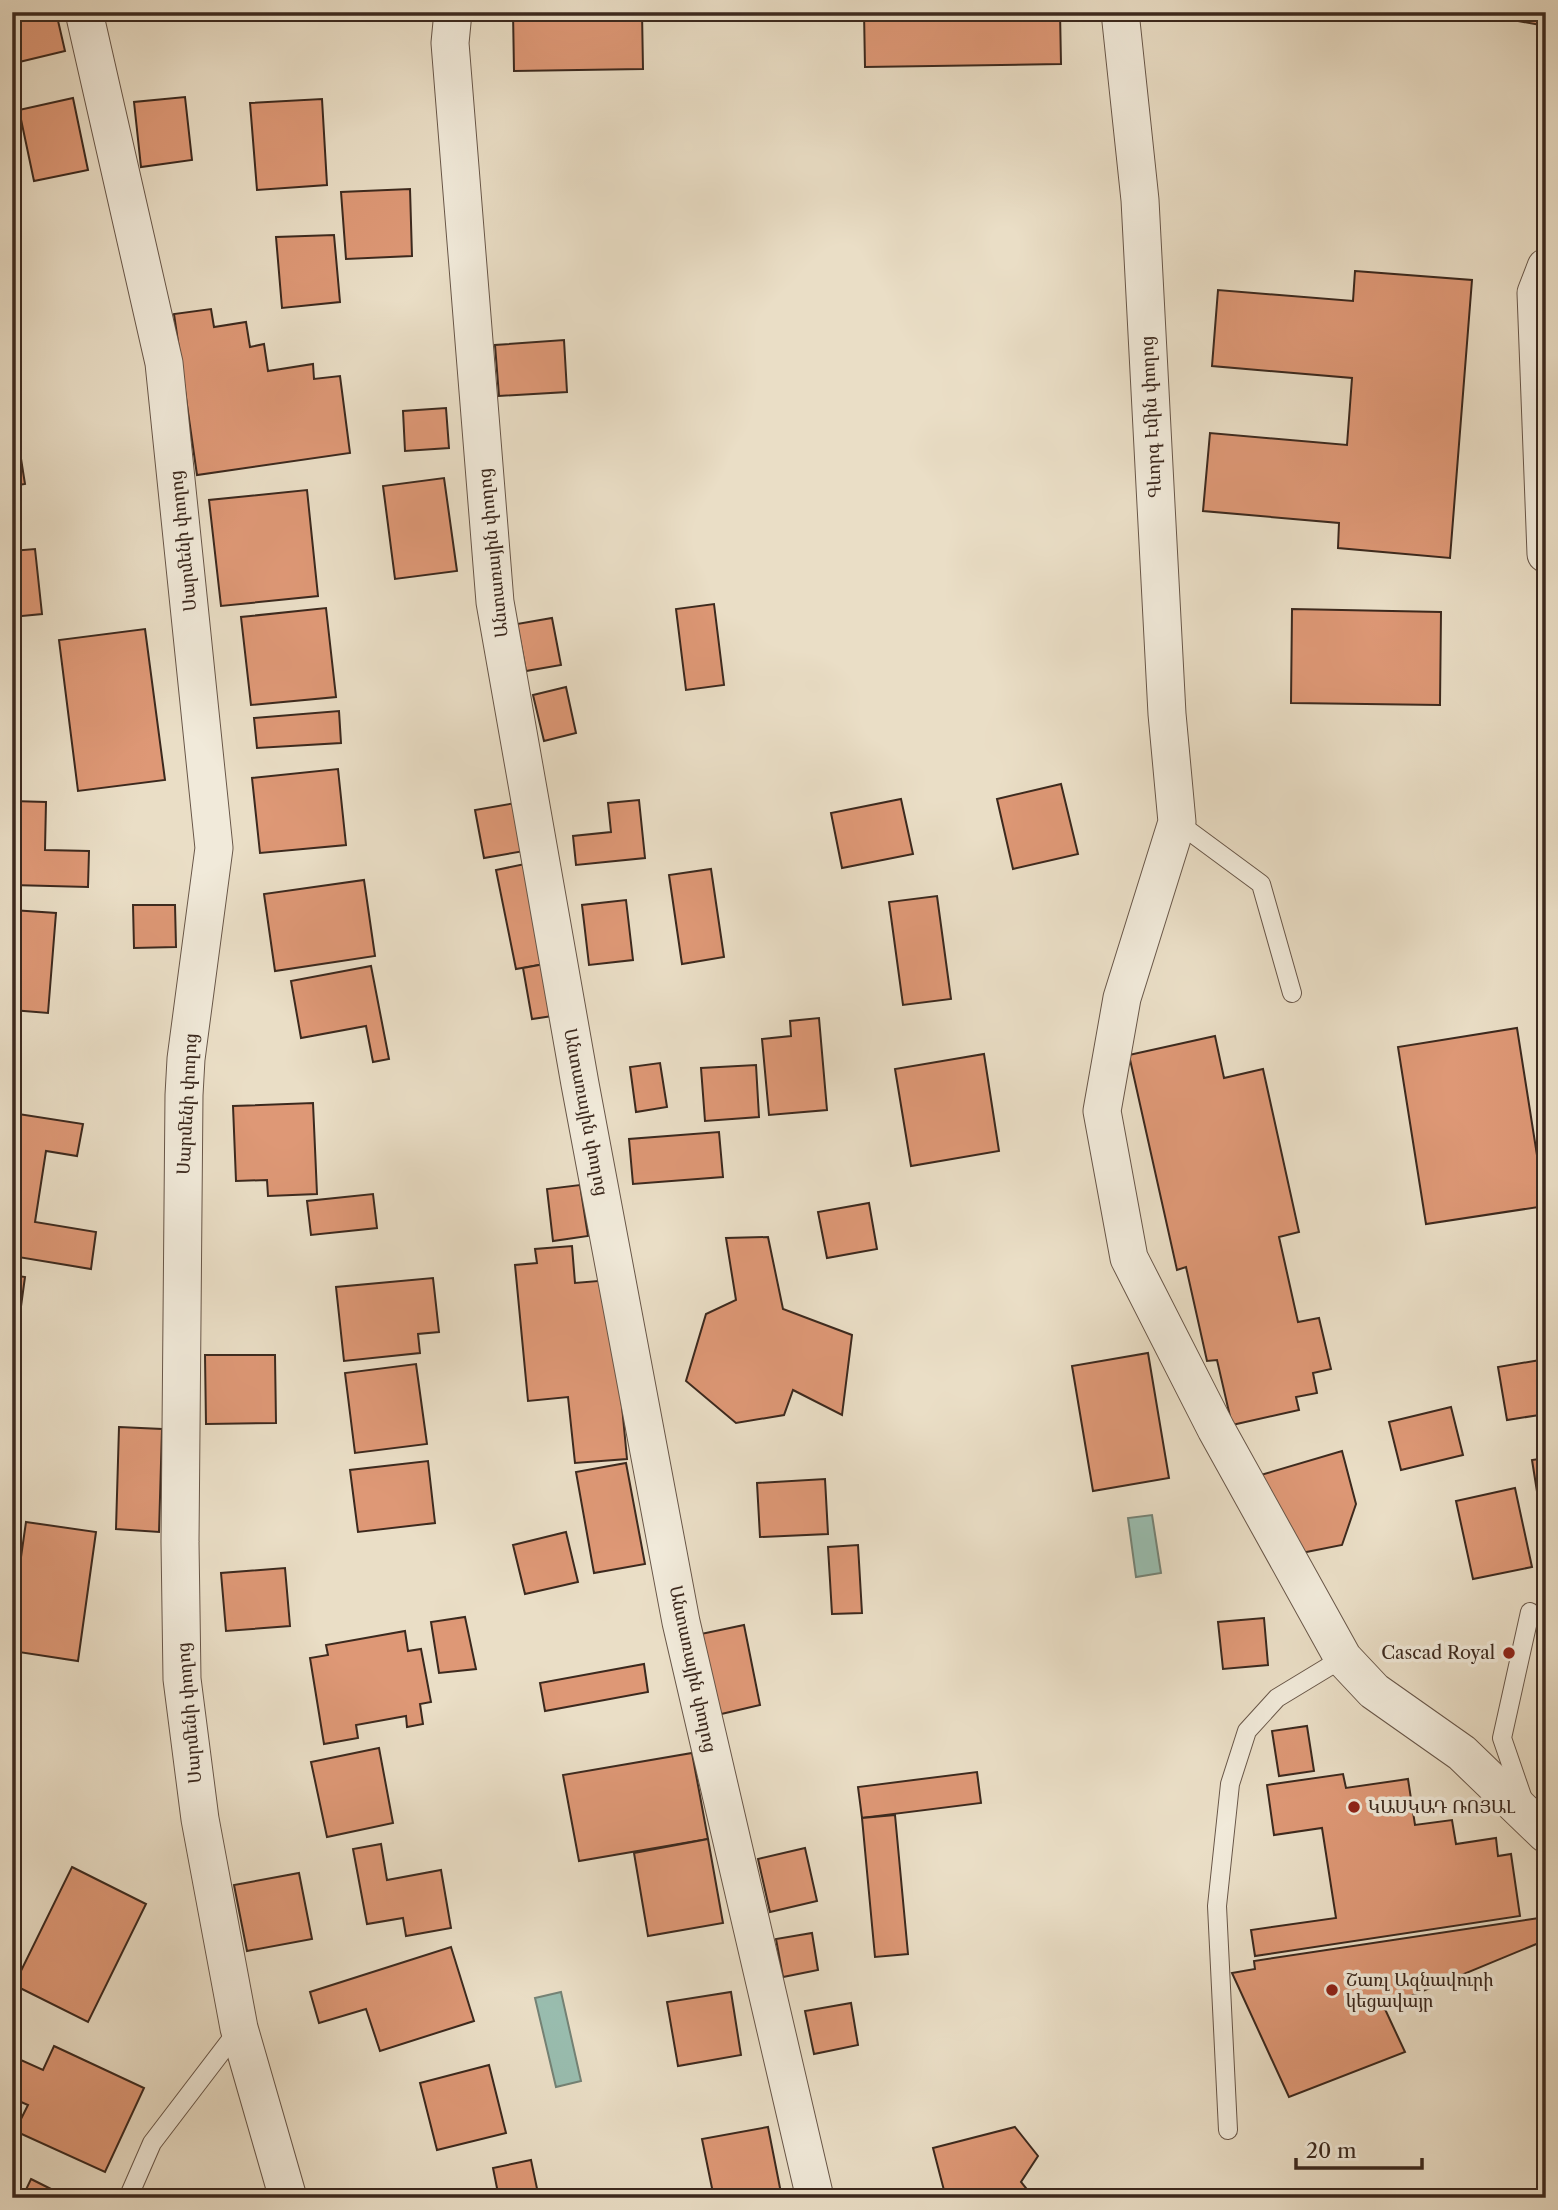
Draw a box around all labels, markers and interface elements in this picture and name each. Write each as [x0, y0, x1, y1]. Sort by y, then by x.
street label: Գևորգ Էմին փողոց [1136, 335, 1166, 499]
street label: Անտառային փողոց [473, 467, 513, 639]
street label: Սարմենի փողոց [165, 469, 201, 613]
street label: Անտառային փողոց [559, 1026, 613, 1198]
street label: Սարմենի փողոց [172, 1033, 202, 1175]
street label: Անտառային փողոց [665, 1583, 721, 1755]
street label: Սարմենի փողոց [172, 1641, 206, 1785]
place label: Cascad Royal [1381, 1642, 1495, 1664]
marker: Cascad Royal [1501, 1645, 1517, 1661]
place label: ԿԱՍԿԱԴ ՌՈՅԱԼ [1368, 1796, 1516, 1818]
marker: ԿԱՍԿԱԴ ՌՈՅԱԼ [1346, 1799, 1362, 1815]
place label: Շառլ Ազնավուրի կեցավայր [1346, 1969, 1493, 2012]
marker: Շառլ Ազնավուրի կեցավայր [1324, 1982, 1340, 1998]
scale bar [1296, 2126, 1422, 2170]
text: 20 m [1306, 2138, 1357, 2163]

